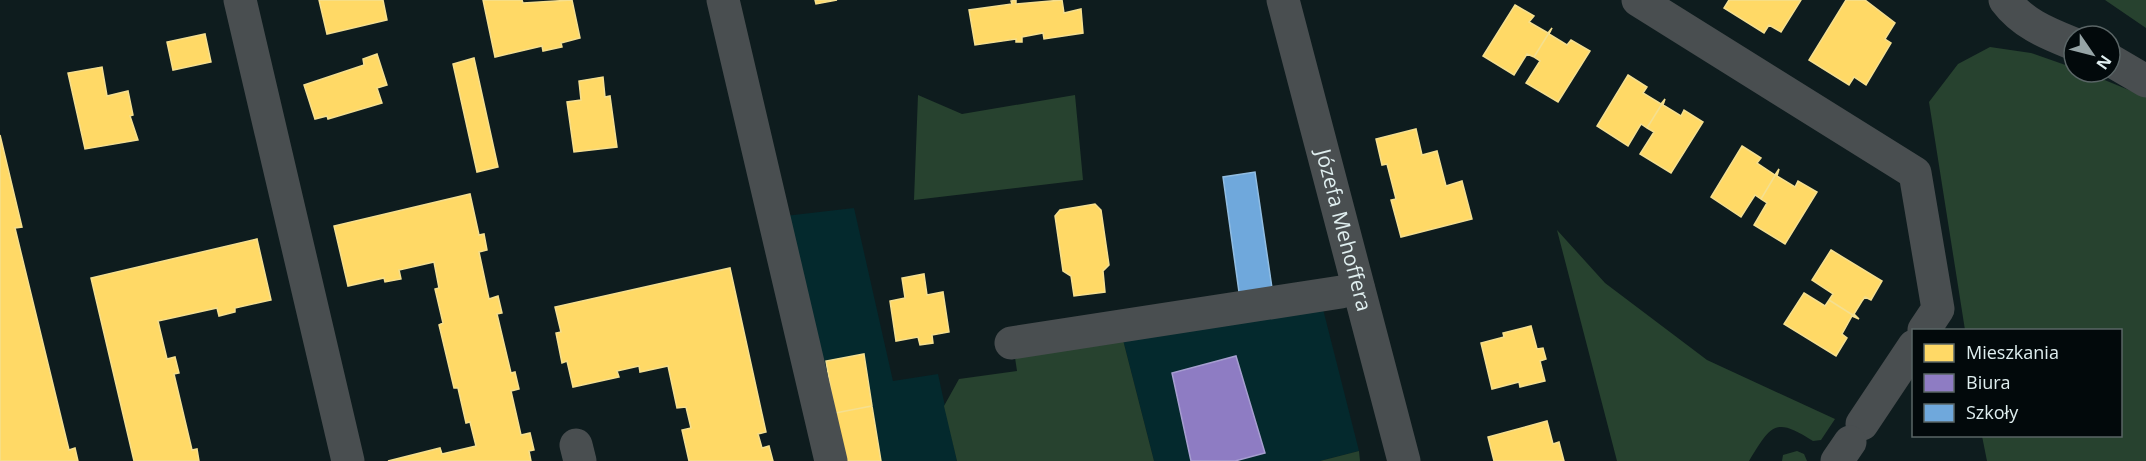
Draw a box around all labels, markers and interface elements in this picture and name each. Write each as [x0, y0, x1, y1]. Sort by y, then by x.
north arrow [2062, 24, 2122, 84]
text: N [2092, 51, 2117, 74]
street label: Józefa Mehoffera [1309, 144, 1379, 314]
legend [1912, 329, 2122, 437]
text: Mieszkania [1966, 340, 2059, 364]
text: Biura [1966, 370, 2011, 394]
text: Szkoły [1966, 400, 2019, 424]

